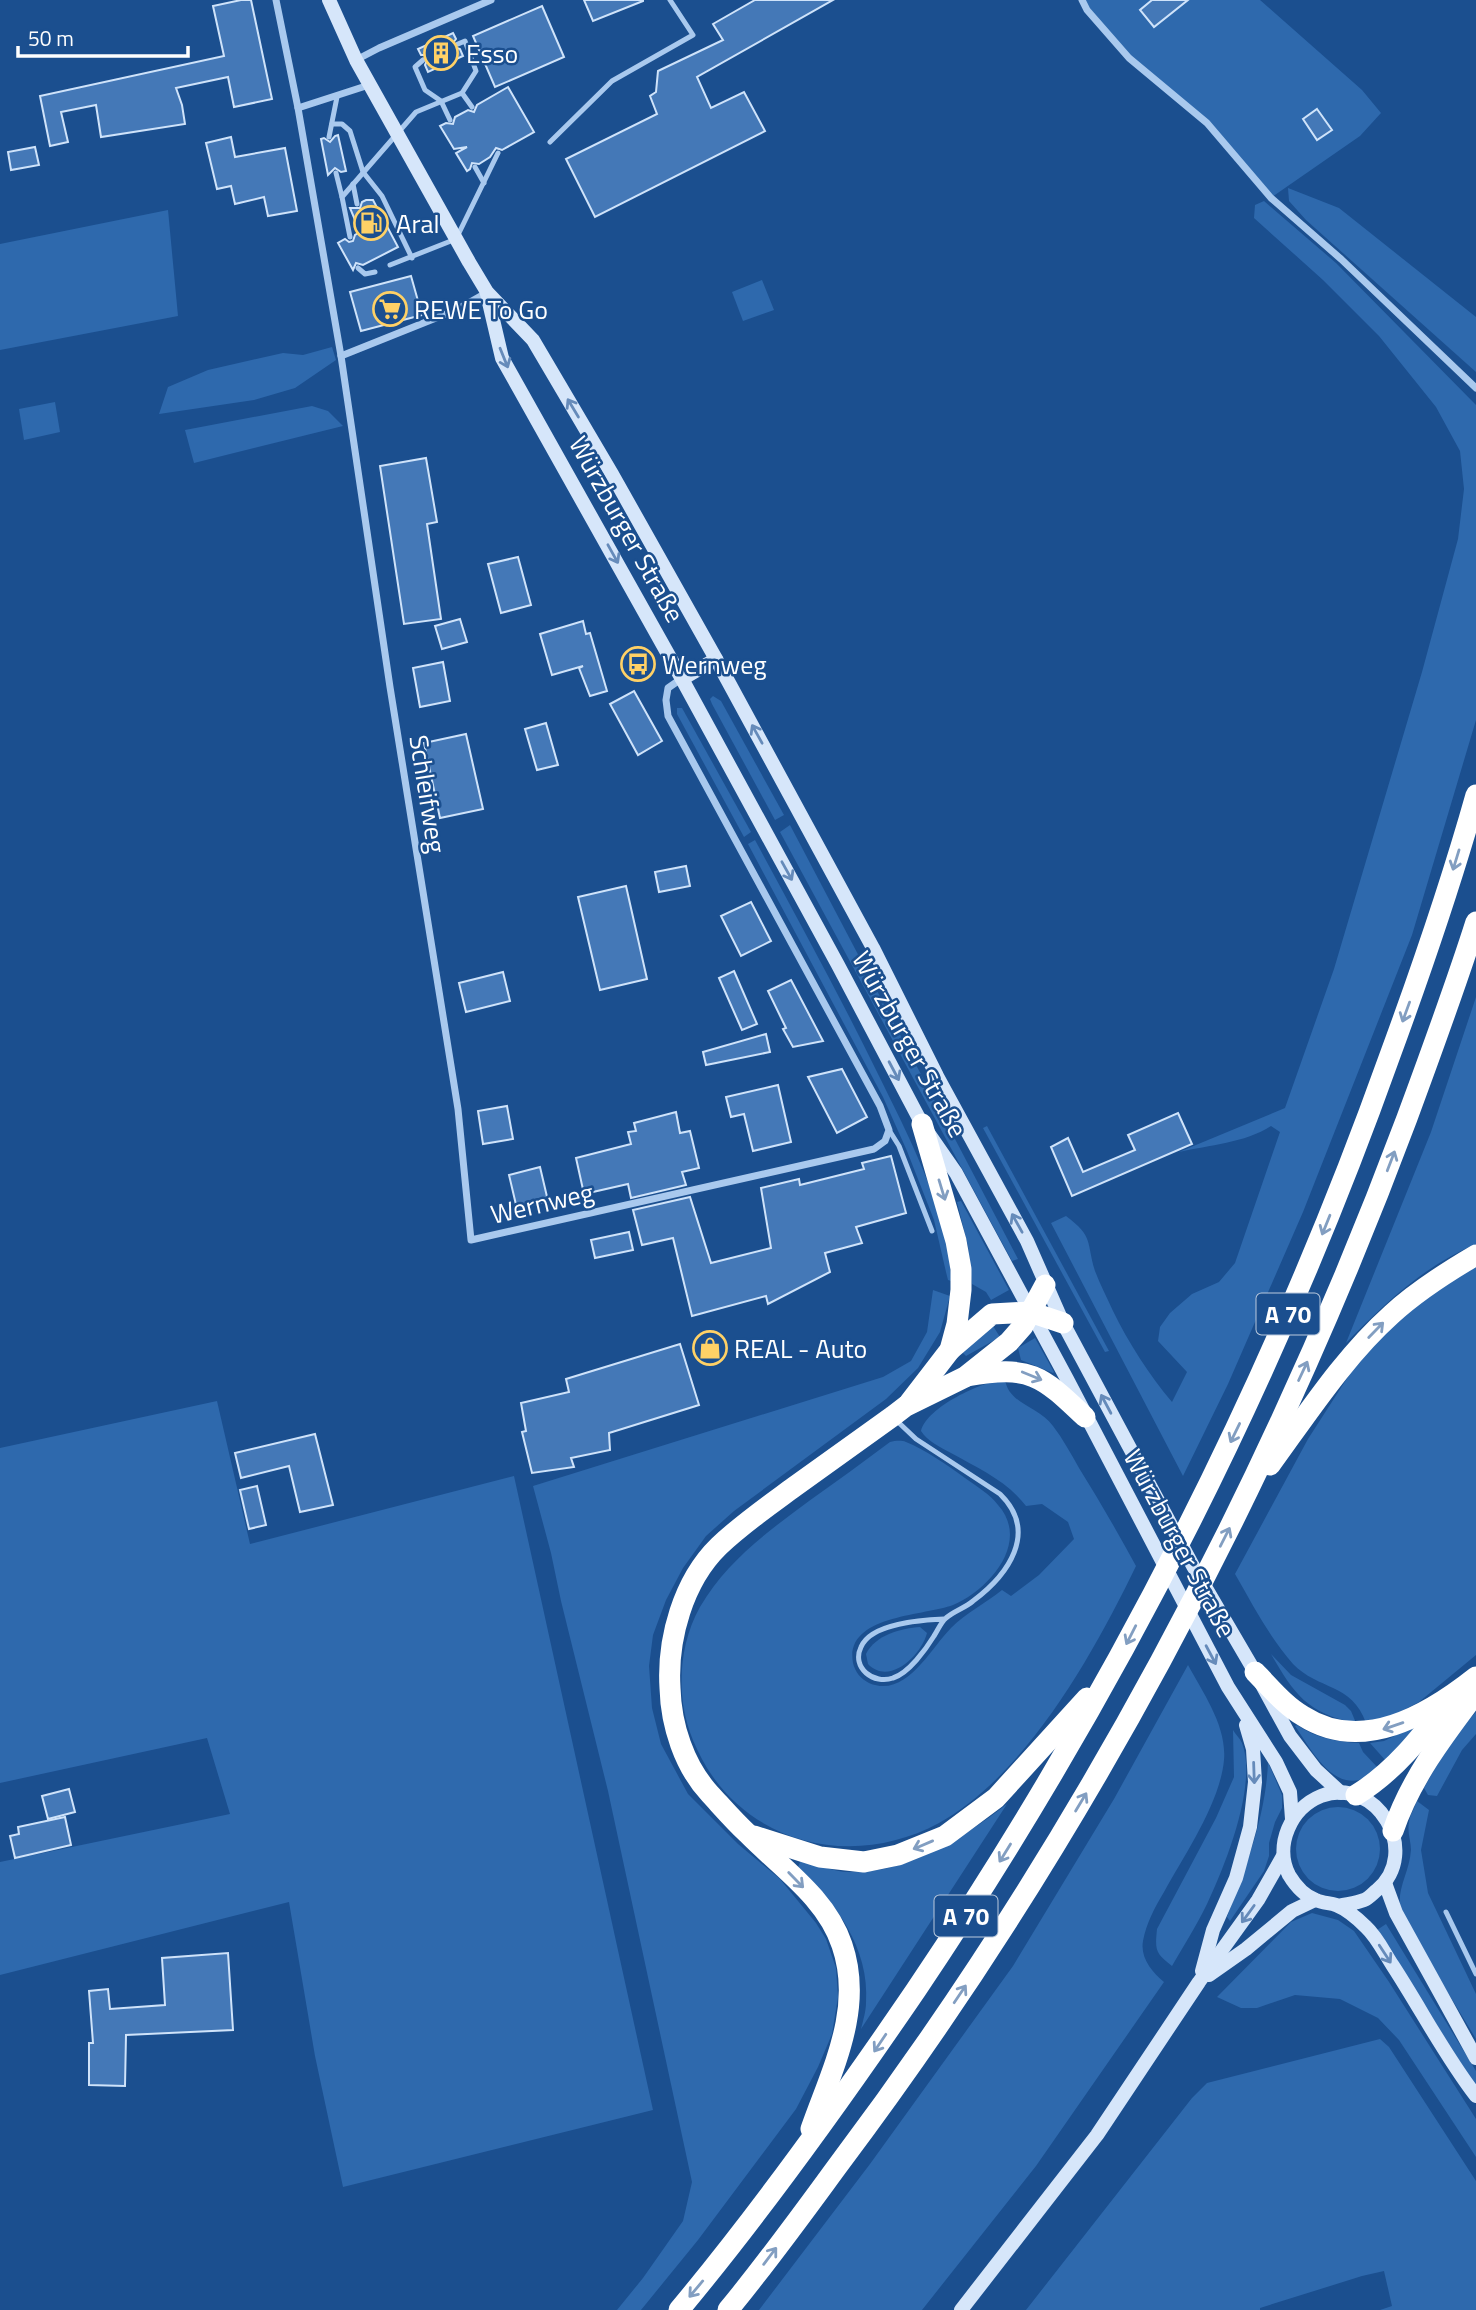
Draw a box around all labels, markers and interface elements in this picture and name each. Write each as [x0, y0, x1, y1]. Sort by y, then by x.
scale bar [18, 14, 187, 58]
text: 50 m [28, 22, 74, 54]
building icon: Esso [422, 34, 460, 72]
place label: Esso [466, 34, 518, 73]
fuel station icon: Aral [352, 204, 390, 242]
place label: Aral [396, 204, 440, 243]
supermarket icon: REWE To Go [371, 290, 409, 328]
place label: REWE To Go [414, 290, 548, 329]
one-way arrow [499, 347, 512, 368]
one-way arrow [566, 399, 580, 419]
street label: Würzburger Straße [560, 429, 694, 629]
one-way arrow [606, 544, 620, 564]
bus stop icon: Wernweg [619, 645, 657, 683]
place label: Wernweg [662, 645, 767, 684]
one-way arrow [750, 725, 764, 745]
street label: Schleifweg [399, 732, 457, 856]
one-way arrow [1449, 849, 1462, 871]
one-way arrow [780, 860, 794, 880]
street label: Würzburger Straße [843, 944, 977, 1144]
one-way arrow [1399, 1000, 1411, 1022]
one-way arrow [888, 1060, 901, 1081]
one-way arrow [1385, 1151, 1398, 1173]
street label: Wernweg [487, 1172, 597, 1234]
one-way arrow [937, 1178, 950, 1200]
one-way arrow [1010, 1213, 1024, 1233]
one-way arrow [1319, 1213, 1332, 1235]
road number: A 70 [1256, 1294, 1320, 1334]
one-way arrow [1367, 1322, 1384, 1339]
shop icon: REAL - Auto [691, 1329, 729, 1367]
place label: REAL - Auto [734, 1329, 867, 1368]
one-way arrow [1297, 1361, 1311, 1382]
one-way arrow [1021, 1370, 1042, 1383]
one-way arrow [1099, 1395, 1113, 1415]
one-way arrow [1227, 1422, 1241, 1443]
street label: Würzburger Straße [1114, 1442, 1246, 1644]
one-way arrow [1218, 1527, 1232, 1548]
one-way arrow [1124, 1625, 1138, 1645]
one-way arrow [1205, 1644, 1219, 1665]
one-way arrow [1382, 1720, 1404, 1733]
one-way arrow [1248, 1761, 1261, 1784]
one-way arrow [1074, 1792, 1088, 1812]
one-way arrow [912, 1840, 934, 1853]
one-way arrow [998, 1843, 1013, 1862]
one-way arrow [788, 1871, 805, 1888]
road number: A 70 [934, 1896, 998, 1937]
one-way arrow [1240, 1905, 1255, 1923]
one-way arrow [1378, 1944, 1392, 1964]
one-way arrow [953, 1985, 967, 2005]
one-way arrow [873, 2033, 887, 2052]
one-way arrow [763, 2248, 778, 2266]
one-way arrow [688, 2280, 704, 2298]

